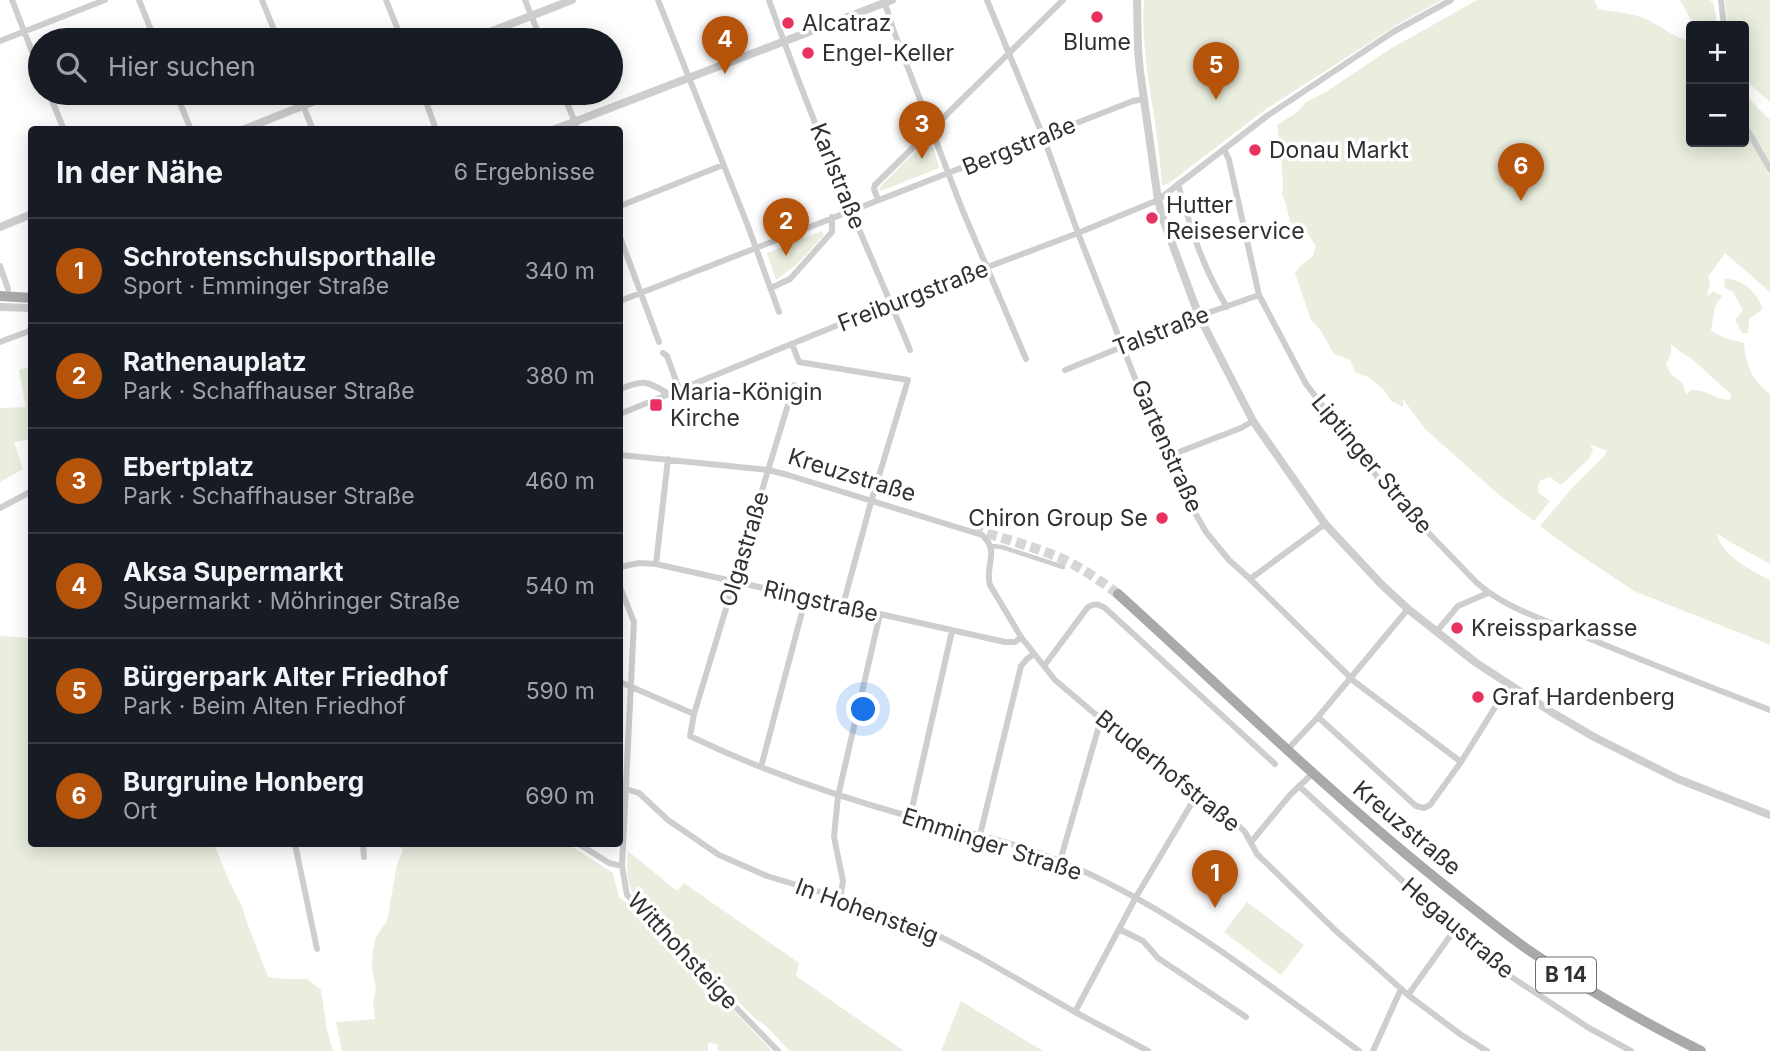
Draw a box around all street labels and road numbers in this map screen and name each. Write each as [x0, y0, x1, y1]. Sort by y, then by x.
street label: Bergstraße [958, 111, 1080, 181]
street label: Karlstraße [804, 119, 872, 233]
street label: Freiburgstraße [834, 254, 992, 338]
street label: Talstraße [1109, 300, 1213, 362]
street label: Gartenstraße [1125, 375, 1209, 517]
street label: Liptinger Straße [1306, 389, 1438, 539]
street label: Kreuzstraße [785, 442, 919, 508]
street label: Olgastraße [713, 488, 775, 610]
street label: Ringstraße [761, 574, 881, 628]
street label: Bruderhofstraße [1090, 704, 1246, 838]
street label: Kreuzstraße [1347, 775, 1467, 881]
street label: Emminger Straße [899, 802, 1085, 886]
street label: In Hohensteig [792, 872, 942, 950]
street label: Hegaustraße [1396, 872, 1520, 984]
street label: Witthohsteige [622, 887, 744, 1015]
road number: B 14 [1536, 958, 1596, 992]

